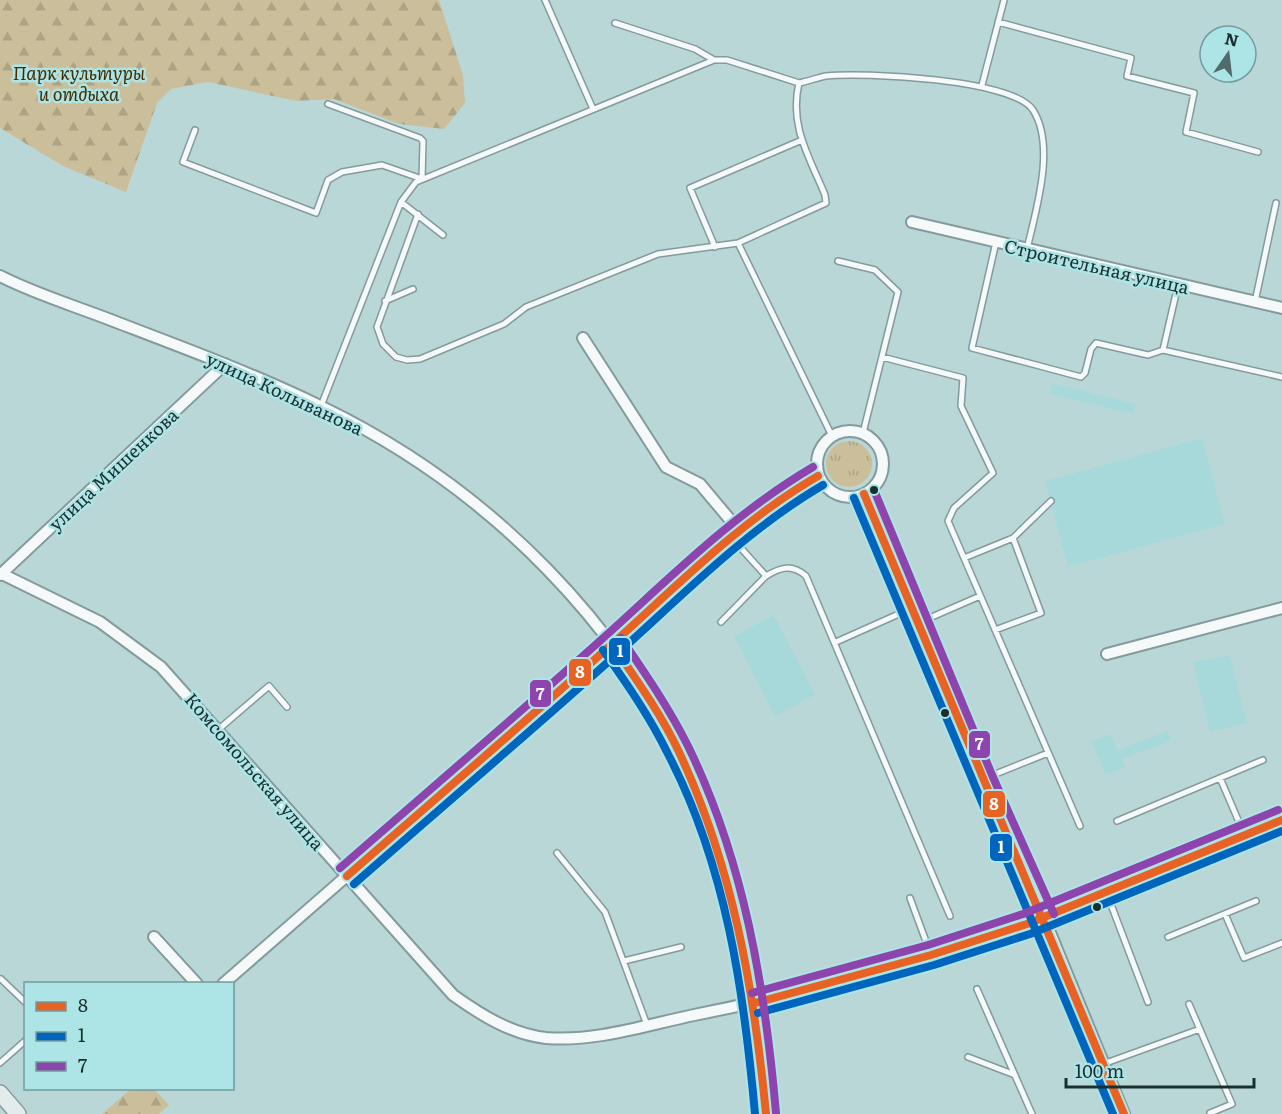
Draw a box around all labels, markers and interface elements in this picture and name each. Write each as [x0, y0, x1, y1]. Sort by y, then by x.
north arrow [1198, 24, 1258, 84]
text: N [1222, 25, 1241, 52]
park label: Парк культуры и отдыха [13, 59, 146, 107]
street label: Строительная улица [1002, 232, 1192, 300]
street label: улица Колыванова [202, 345, 368, 441]
street label: улица Мишенкова [42, 401, 184, 537]
unlabelled marker [868, 484, 880, 496]
line badge: 1 [608, 637, 631, 666]
text: 1 [617, 638, 624, 662]
line badge: 8 [568, 658, 592, 687]
text: 8 [575, 659, 585, 683]
line badge: 7 [529, 679, 552, 708]
text: 7 [536, 681, 545, 705]
street label: Комсомольская улица [179, 686, 331, 856]
unlabelled marker [939, 707, 951, 719]
line badge: 7 [968, 730, 991, 759]
text: 7 [975, 731, 984, 755]
line badge: 8 [982, 790, 1006, 818]
text: 8 [989, 791, 999, 815]
line badge: 1 [989, 833, 1013, 862]
text: 1 [998, 834, 1005, 858]
unlabelled marker [1091, 901, 1103, 913]
legend [24, 982, 234, 1090]
text: 8 [78, 991, 88, 1018]
text: 1 [78, 1021, 85, 1048]
text: 7 [78, 1051, 87, 1078]
scale bar [1066, 1051, 1254, 1089]
text: 100 m [1075, 1057, 1124, 1084]

